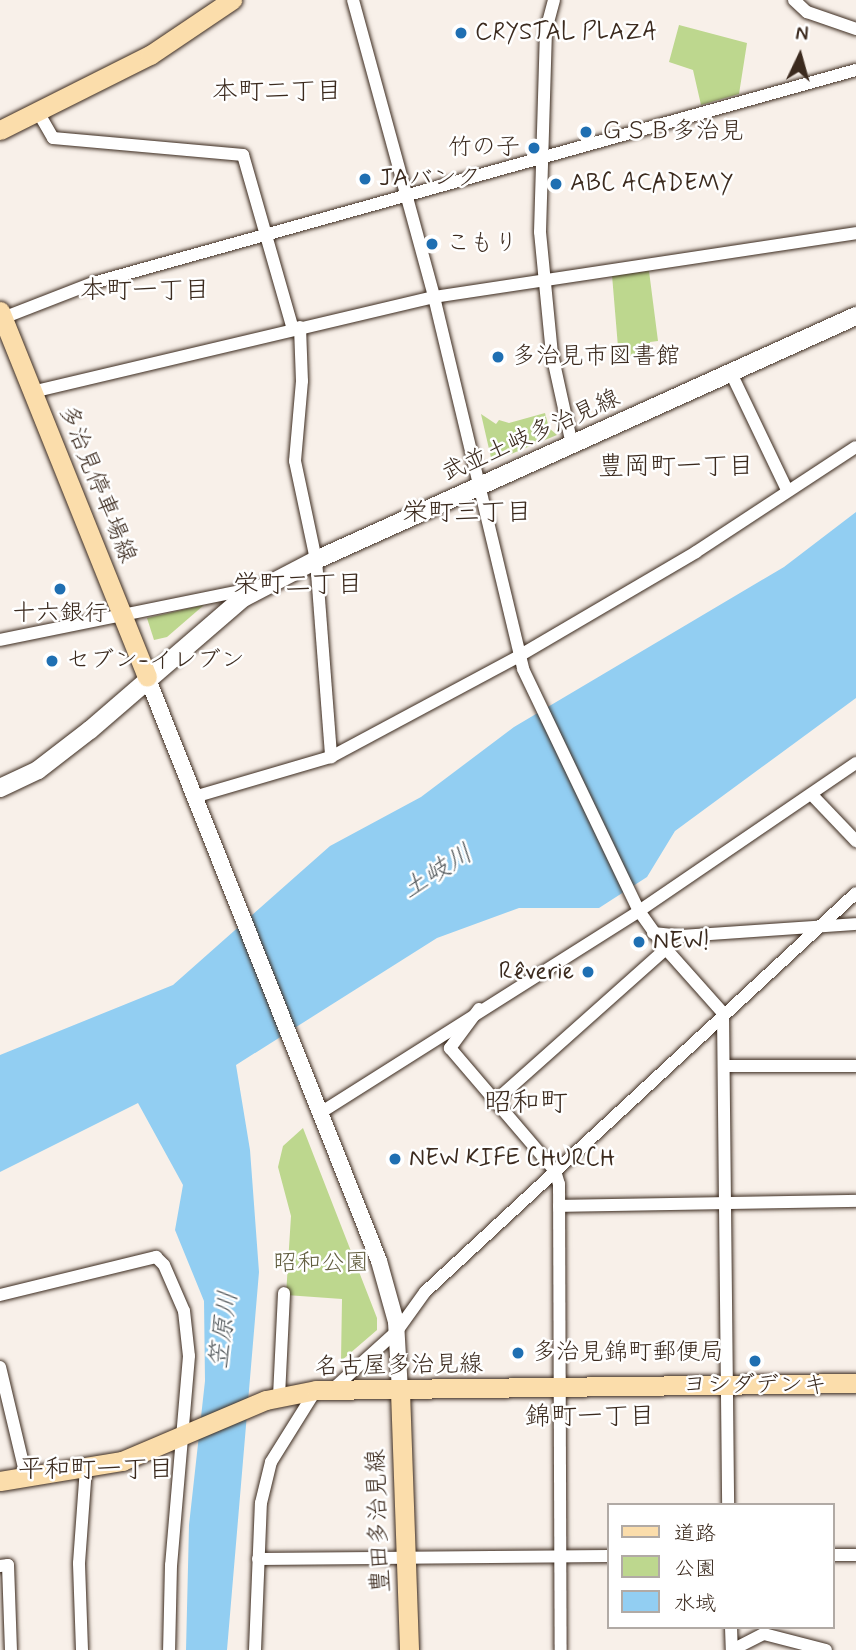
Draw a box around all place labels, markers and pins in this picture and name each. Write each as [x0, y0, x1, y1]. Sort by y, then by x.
place label: CRYSTAL PLAZA [475, 19, 657, 47]
marker: CRYSTAL PLAZA [453, 25, 469, 41]
place label: ＧＳＢ多治見 [600, 118, 744, 146]
marker: ＧＳＢ多治見 [578, 124, 594, 140]
place label: 竹の子 [448, 134, 520, 162]
marker: 竹の子 [526, 140, 542, 156]
place label: JAバンク [379, 165, 481, 193]
place label: ABC ACADEMY [570, 170, 734, 198]
marker: JAバンク [357, 171, 373, 187]
marker: ABC ACADEMY [548, 176, 564, 192]
place label: こもり [446, 230, 518, 258]
marker: こもり [424, 236, 440, 252]
place label: 多治見市図書館 [512, 343, 680, 371]
marker: 多治見市図書館 [490, 349, 506, 365]
marker: 十六銀行 [52, 581, 68, 597]
place label: 十六銀行 [12, 600, 108, 628]
place label: セブン-イレブン [66, 647, 245, 675]
marker: セブン-イレブン [44, 653, 60, 669]
place label: NEW! [653, 928, 710, 956]
marker: NEW! [631, 934, 647, 950]
place label: Rêverie [499, 958, 574, 986]
marker: Rêverie [580, 964, 596, 980]
place label: NEW KIFE CHURCH [409, 1145, 625, 1173]
marker: NEW KIFE CHURCH [387, 1151, 403, 1167]
place label: 多治見錦町郵便局 [532, 1339, 724, 1367]
marker: 多治見錦町郵便局 [510, 1345, 526, 1361]
marker: ヨシダデンキ [747, 1353, 763, 1369]
place label: ヨシダデンキ [683, 1372, 827, 1400]

